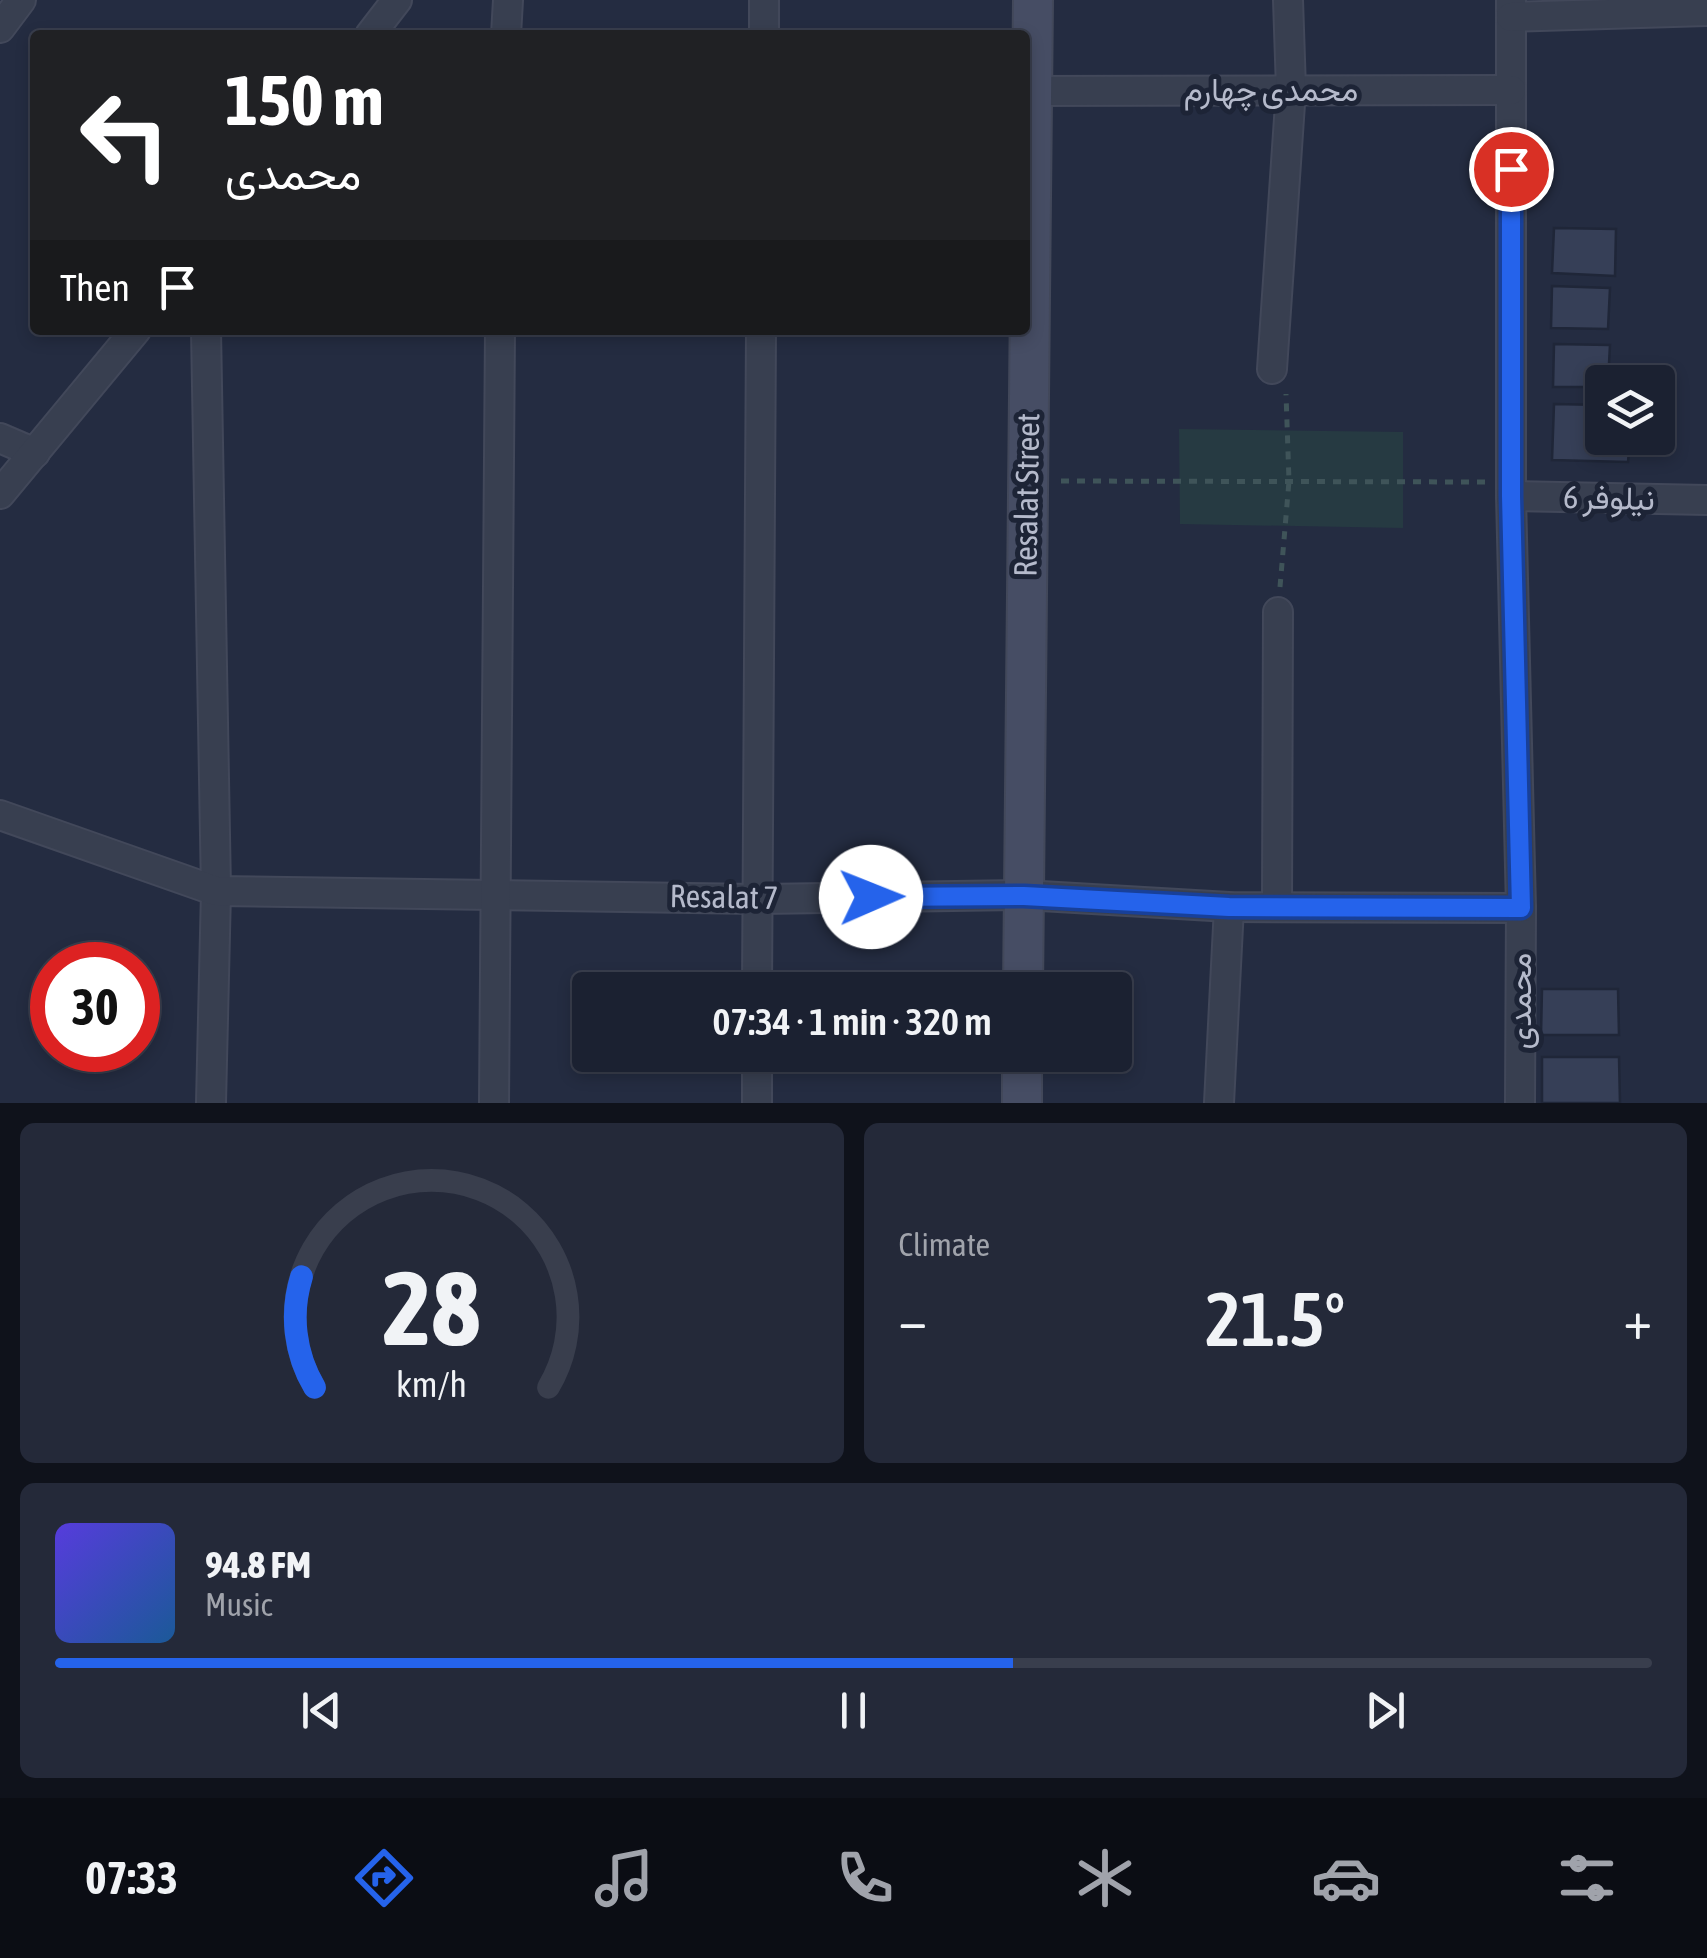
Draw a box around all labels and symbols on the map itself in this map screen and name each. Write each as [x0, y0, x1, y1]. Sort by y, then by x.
street label: محمدی چهارم [1184, 71, 1358, 112]
pin [1469, 127, 1554, 212]
street label: Resalat Street [1007, 413, 1046, 577]
street label: نیلوفر 6 [1563, 478, 1655, 519]
position arrow [819, 845, 923, 949]
street label: Resalat 7 [669, 877, 779, 916]
speed limit sign: 30 [30, 942, 160, 1072]
street label: محمدی [1501, 953, 1539, 1049]

